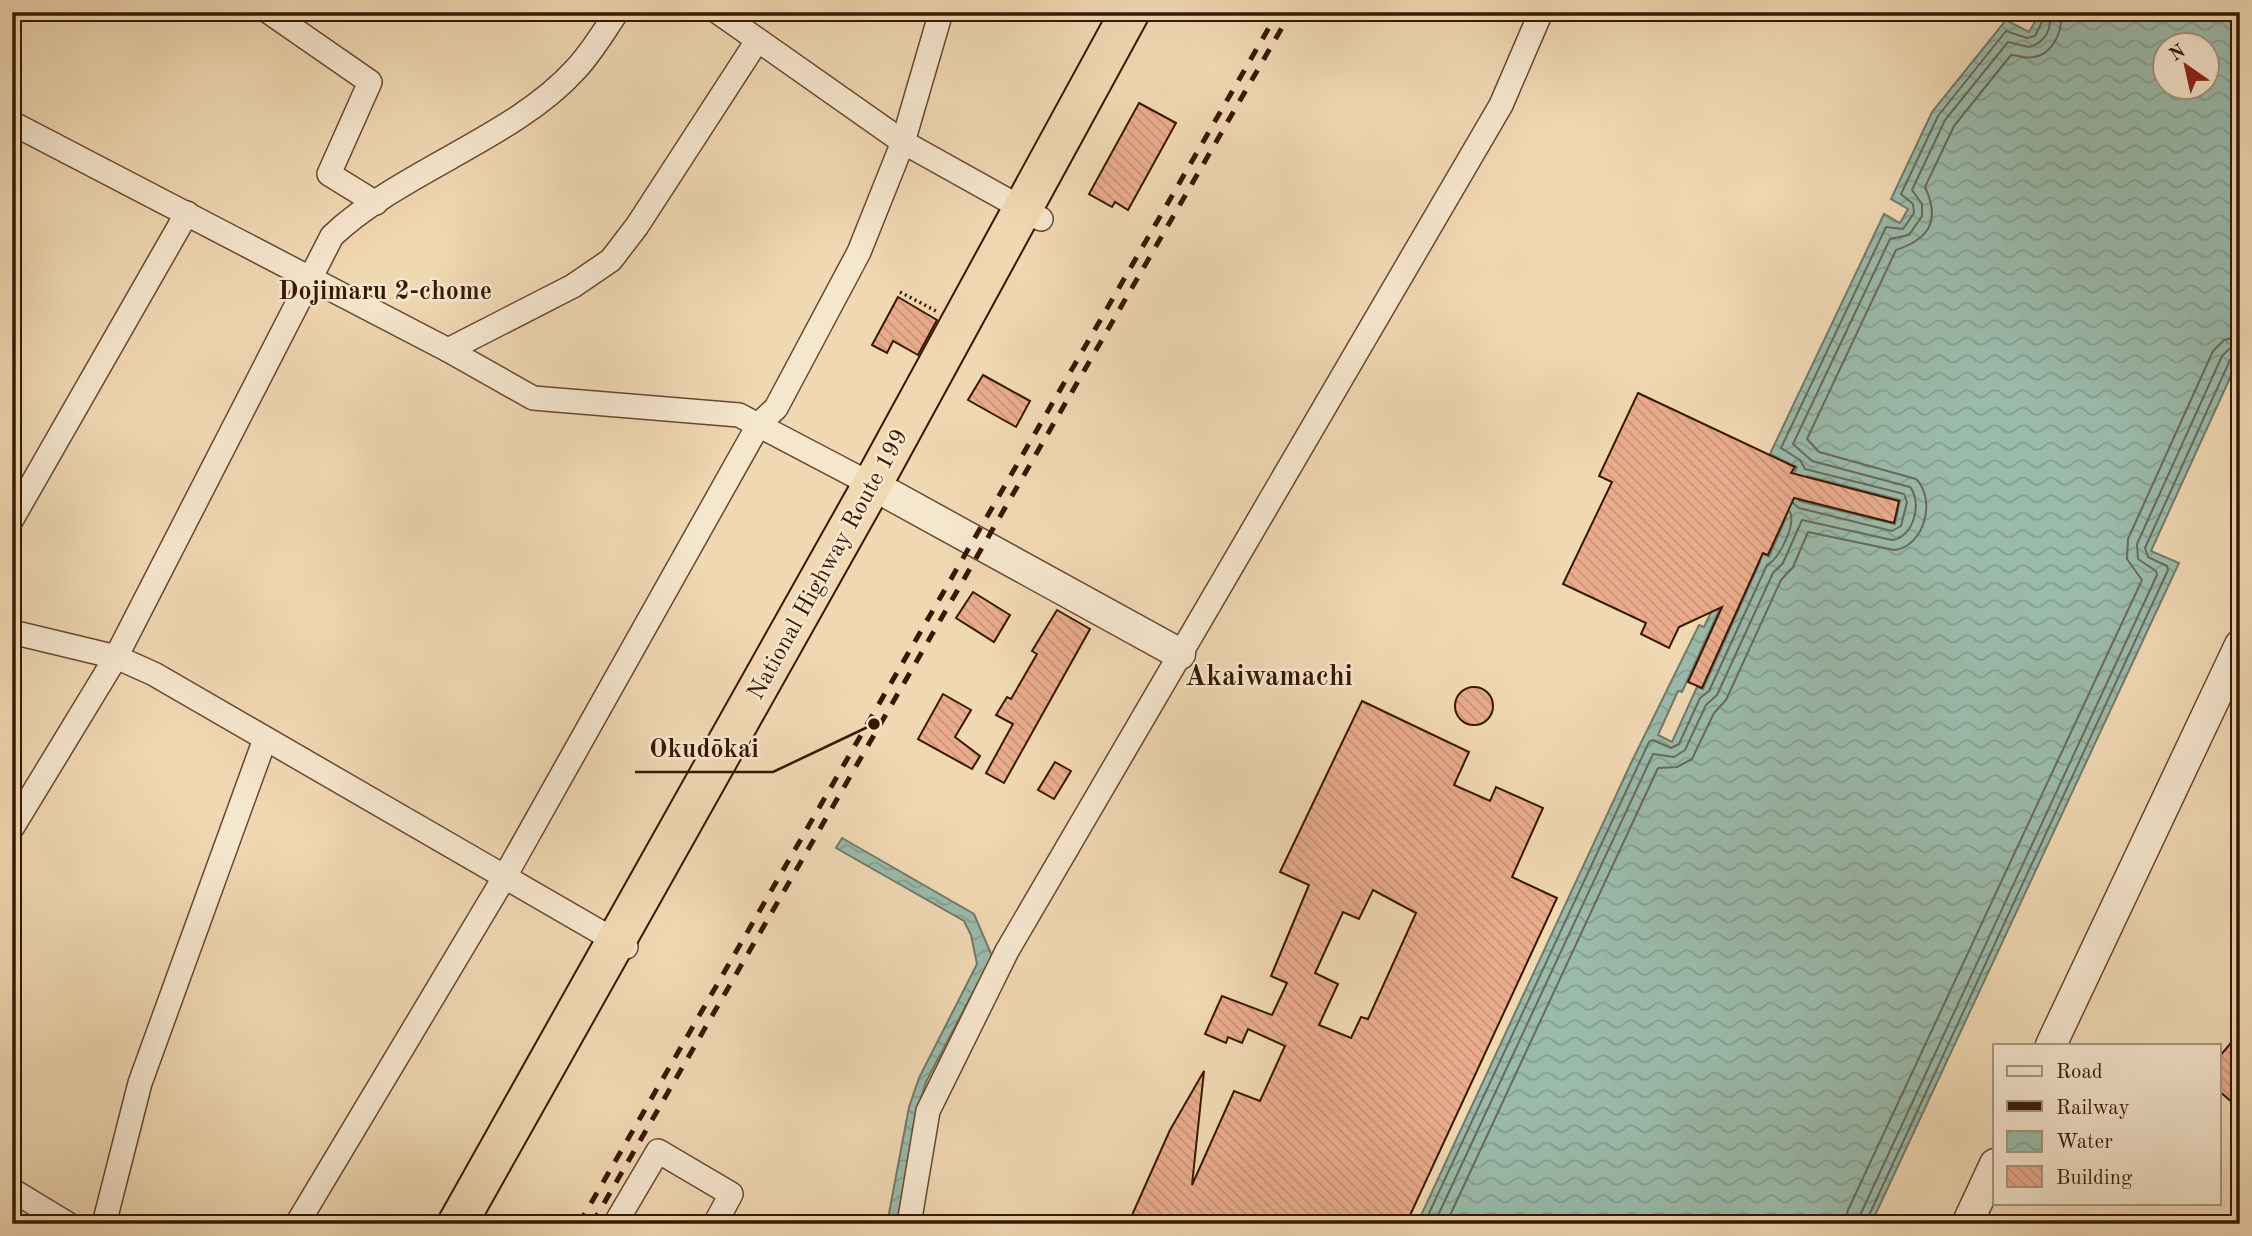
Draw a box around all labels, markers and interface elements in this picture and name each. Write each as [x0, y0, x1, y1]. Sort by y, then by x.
north arrow [2150, 32, 2220, 102]
text: N [2167, 42, 2190, 66]
district label: Dojimaru 2-chome [278, 279, 492, 305]
street label: National Highway Route 199 [744, 426, 913, 704]
district label: Akaiwamachi [1185, 664, 1353, 692]
callout: Okudōkai [635, 725, 773, 772]
text: Okudōkai [649, 737, 759, 763]
legend [1993, 1044, 2220, 1204]
text: Road [2056, 1062, 2103, 1083]
text: Railway [2056, 1098, 2130, 1119]
text: Water [2056, 1132, 2113, 1153]
text: Building [2056, 1168, 2133, 1189]

